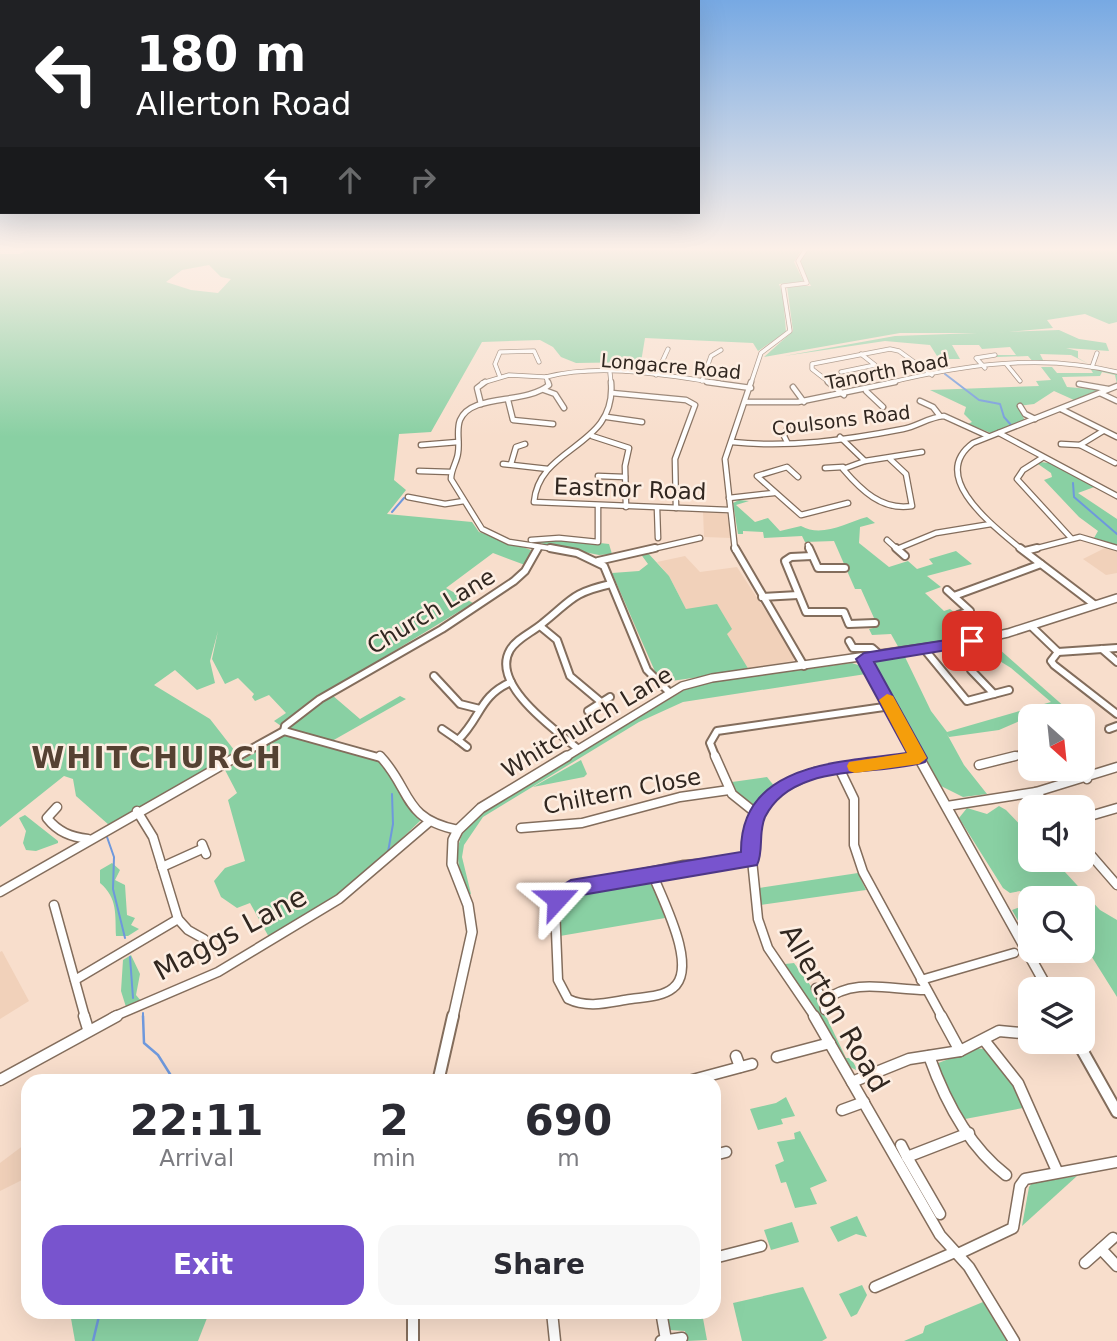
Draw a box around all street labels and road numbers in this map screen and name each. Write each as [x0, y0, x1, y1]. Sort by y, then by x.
street label: Tanorth Road [823, 348, 950, 394]
street label: Longacre Road [600, 349, 742, 383]
street label: Coulsons Road [770, 401, 912, 439]
street label: Eastnor Road [553, 473, 707, 505]
street label: Church Lane [362, 563, 500, 659]
street label: Whitchurch Lane [497, 661, 677, 783]
street label: Chiltern Close [541, 763, 703, 819]
street label: Maggs Lane [148, 879, 312, 987]
street label: Allerton Road [773, 918, 896, 1098]

